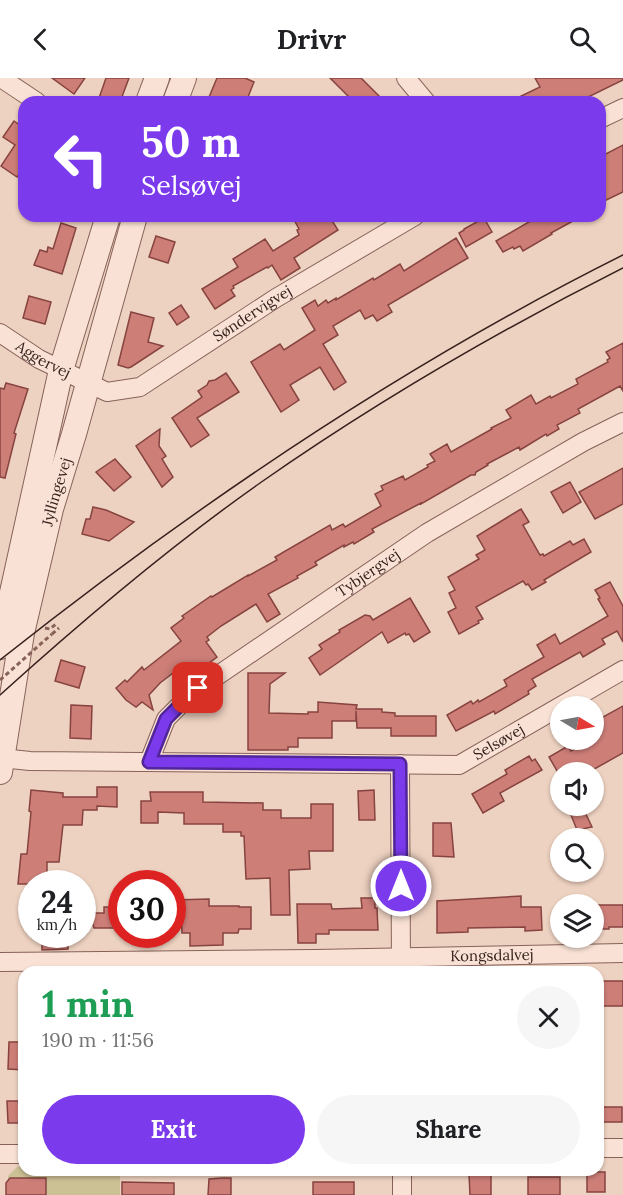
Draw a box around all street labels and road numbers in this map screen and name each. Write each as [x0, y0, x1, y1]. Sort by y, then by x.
street label: Søndervigvej [209, 281, 295, 346]
street label: Aggervej [12, 336, 74, 382]
street label: Jyllingevej [37, 455, 75, 529]
street label: Tybjergvej [332, 544, 403, 601]
street label: Selsøvej [469, 719, 527, 764]
street label: Kongsdalvej [450, 945, 534, 965]

